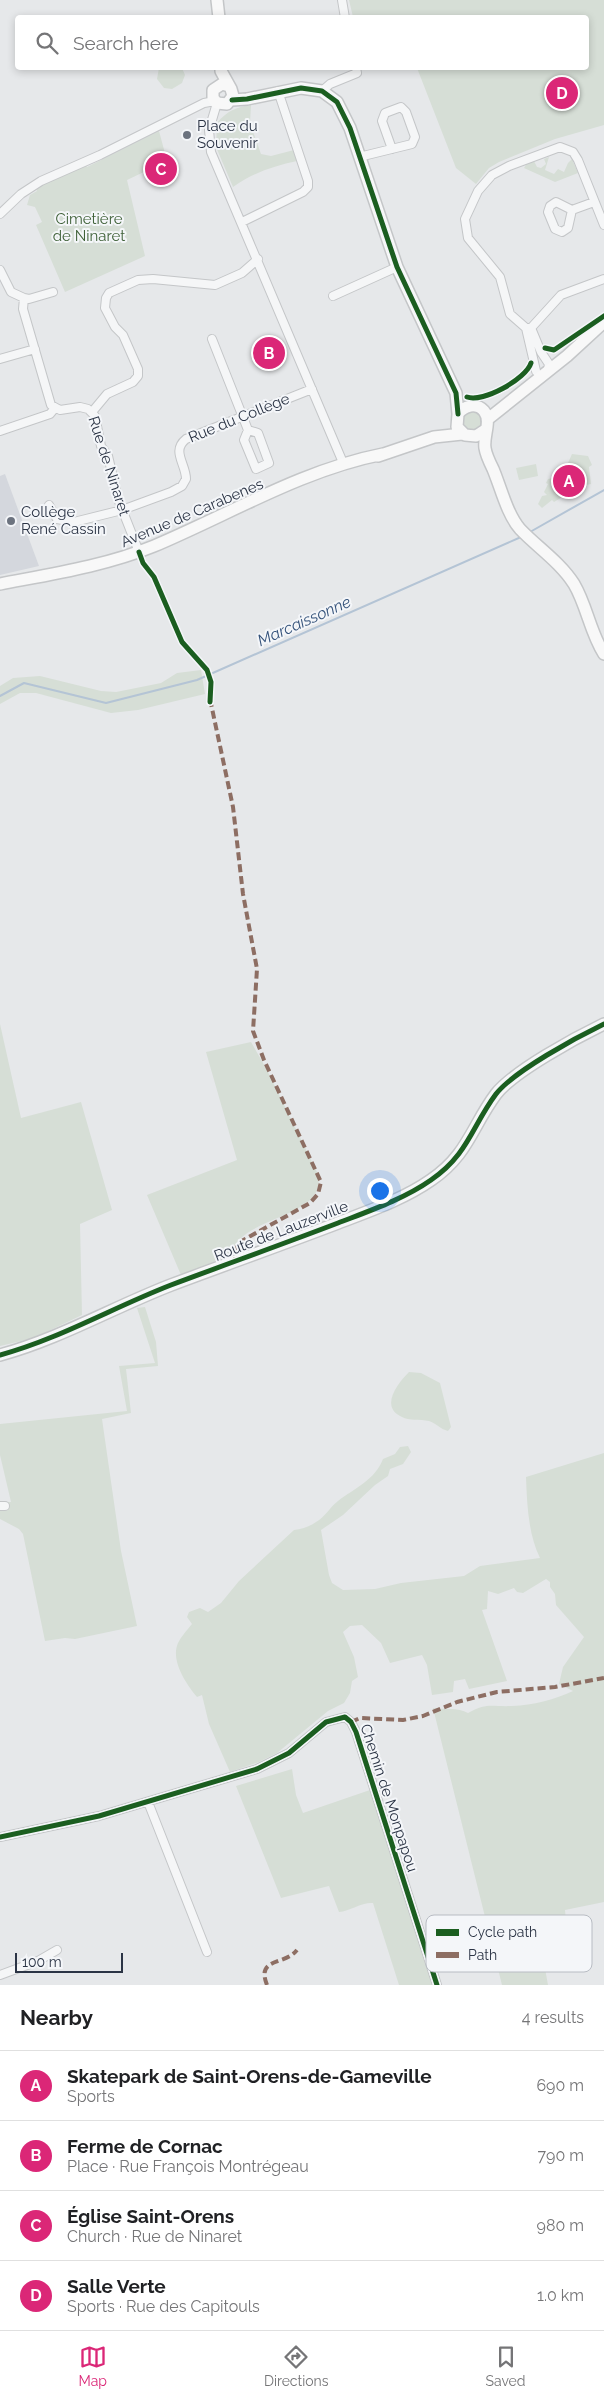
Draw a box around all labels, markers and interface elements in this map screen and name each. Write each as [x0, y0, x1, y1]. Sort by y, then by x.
search box [15, 15, 589, 70]
icon: search [33, 29, 61, 57]
text: Search here [73, 32, 179, 54]
pin: D [546, 74, 578, 112]
place label: Place du Souvenir [197, 117, 258, 152]
marker: Place du Souvenir [181, 129, 193, 141]
pin: C [145, 150, 177, 188]
park label: Cimetière de Ninaret [53, 210, 125, 245]
pin: B [253, 334, 285, 372]
street label: Rue du Collège [186, 389, 292, 446]
street label: Rue de Ninaret [84, 414, 134, 518]
pin: A [553, 462, 585, 500]
street label: Avenue de Carabenes [118, 475, 266, 551]
place label: Collège René Cassin [21, 503, 106, 538]
marker: Collège René Cassin [5, 515, 17, 527]
water label: Marcaissonne [254, 592, 354, 650]
your location [367, 1178, 393, 1204]
street label: Route de Lauzerville [211, 1197, 351, 1265]
street label: Chemin de Monpapou [357, 1722, 421, 1874]
legend [426, 1915, 592, 1972]
text: Cycle path [468, 1924, 537, 1940]
text: Path [468, 1947, 497, 1963]
scale bar [15, 1950, 122, 1973]
text: 100 m [22, 1954, 62, 1970]
text: Nearby [20, 2005, 93, 2030]
text: 4 results [522, 2008, 584, 2027]
text: Skatepark de Saint-Orens-de-Gameville [67, 2065, 432, 2087]
text: A [31, 2076, 41, 2095]
text: 690 m [536, 2076, 584, 2095]
text: Sports [67, 2087, 115, 2106]
text: Ferme de Cornac [67, 2135, 223, 2157]
text: B [31, 2146, 41, 2165]
text: 790 m [538, 2146, 584, 2165]
text: Place · Rue François Montrégeau [67, 2157, 309, 2176]
text: Église Saint-Orens [67, 2205, 234, 2227]
text: C [31, 2216, 41, 2235]
text: 980 m [537, 2216, 584, 2235]
text: Church · Rue de Ninaret [67, 2227, 242, 2246]
text: Salle Verte [67, 2275, 166, 2297]
text: D [30, 2286, 42, 2305]
text: 1.0 km [537, 2286, 584, 2305]
text: Sports · Rue des Capitouls [67, 2297, 260, 2316]
tab: Map [78, 2343, 107, 2389]
tab: Directions [264, 2343, 329, 2389]
tab: Saved [485, 2343, 526, 2389]

